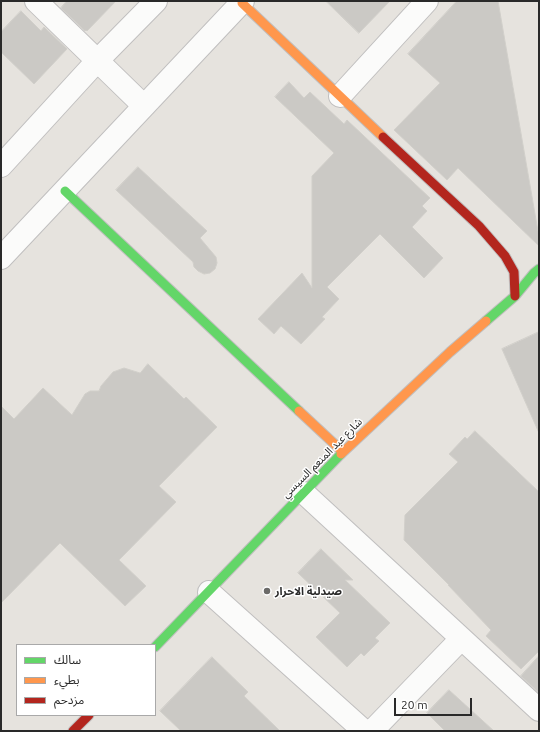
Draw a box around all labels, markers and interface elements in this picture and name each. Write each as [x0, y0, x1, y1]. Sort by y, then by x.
street label: شارع عبد المنعم السيسي [279, 415, 365, 501]
place label: صيدلية الاحرار [275, 584, 342, 598]
marker: صيدلية الاحرار [262, 586, 272, 596]
legend [16, 644, 156, 716]
text: سالك [54, 653, 81, 666]
text: بطيء [54, 673, 80, 686]
scale bar [396, 690, 474, 716]
text: مزدحم [54, 693, 84, 706]
text: 20 m [401, 698, 428, 711]

